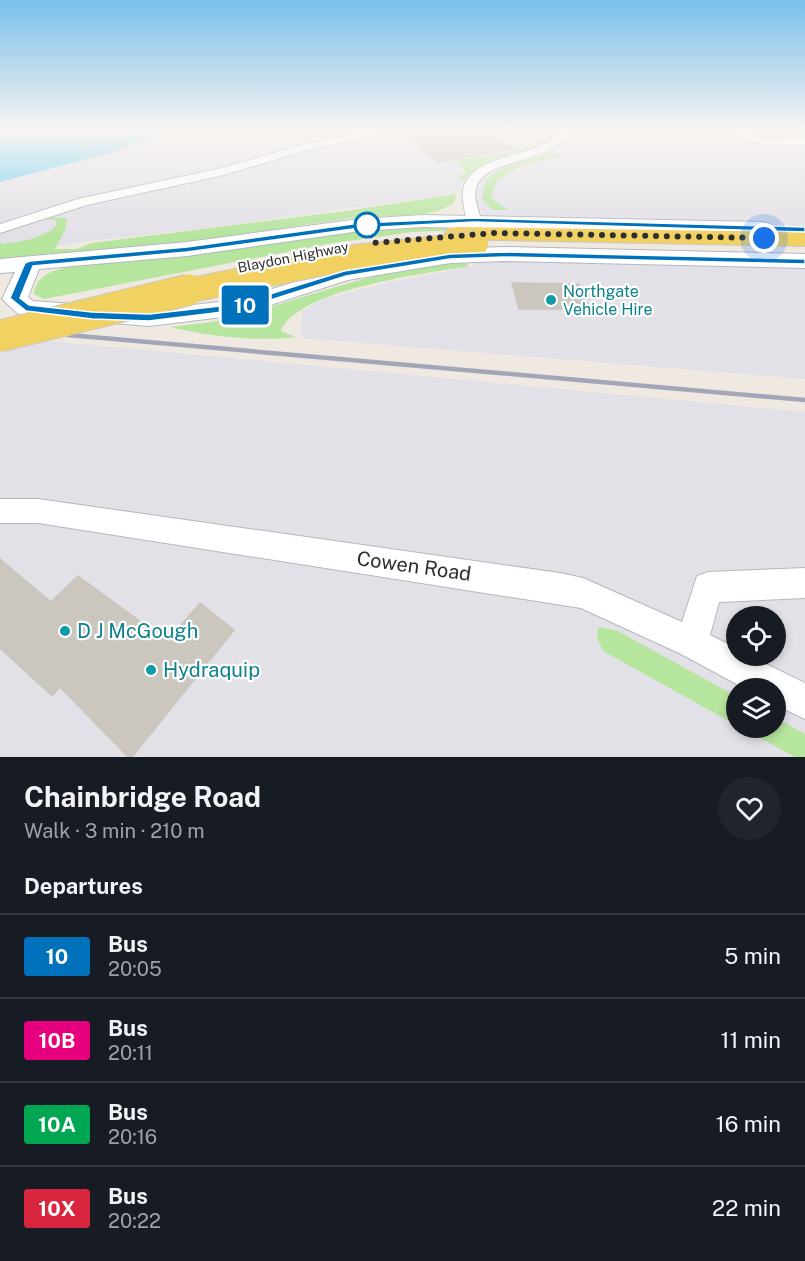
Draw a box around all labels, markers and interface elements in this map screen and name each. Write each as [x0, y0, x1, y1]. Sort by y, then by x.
unlabelled marker [354, 212, 380, 238]
your location [749, 223, 779, 253]
street label: Blaydon Highway [236, 238, 350, 276]
place label: Northgate Vehicle Hire [563, 282, 653, 319]
line badge: 10 [218, 286, 272, 324]
text: 10 [234, 293, 256, 318]
marker: Northgate Vehicle Hire [544, 293, 558, 307]
street label: Cowen Road [355, 546, 473, 586]
map controls [726, 606, 786, 738]
button: locate [726, 606, 786, 666]
place label: D J McGough [77, 619, 198, 643]
marker: D J McGough [58, 624, 72, 638]
place label: Hydraquip [163, 658, 260, 682]
marker: Hydraquip [144, 663, 158, 677]
button: layers [726, 678, 786, 738]
button: heart [718, 777, 781, 840]
text: Chainbridge Road [24, 780, 261, 813]
text: Walk · 3 min · 210 m [24, 819, 205, 843]
text: Departures [24, 873, 143, 899]
text: Bus [108, 931, 148, 957]
text: 5 min [724, 943, 781, 969]
text: 10 [46, 944, 68, 969]
text: 20:05 [108, 957, 162, 981]
text: Bus [108, 1015, 148, 1041]
text: 11 min [720, 1027, 781, 1053]
text: 10B [39, 1028, 75, 1053]
text: 20:11 [108, 1041, 153, 1065]
text: Bus [108, 1099, 148, 1125]
text: 16 min [716, 1111, 781, 1137]
text: 10A [38, 1112, 76, 1137]
text: 20:16 [108, 1125, 157, 1149]
text: Bus [108, 1183, 148, 1209]
text: 22 min [712, 1195, 781, 1221]
text: 10X [38, 1196, 76, 1221]
text: 20:22 [108, 1209, 161, 1233]

